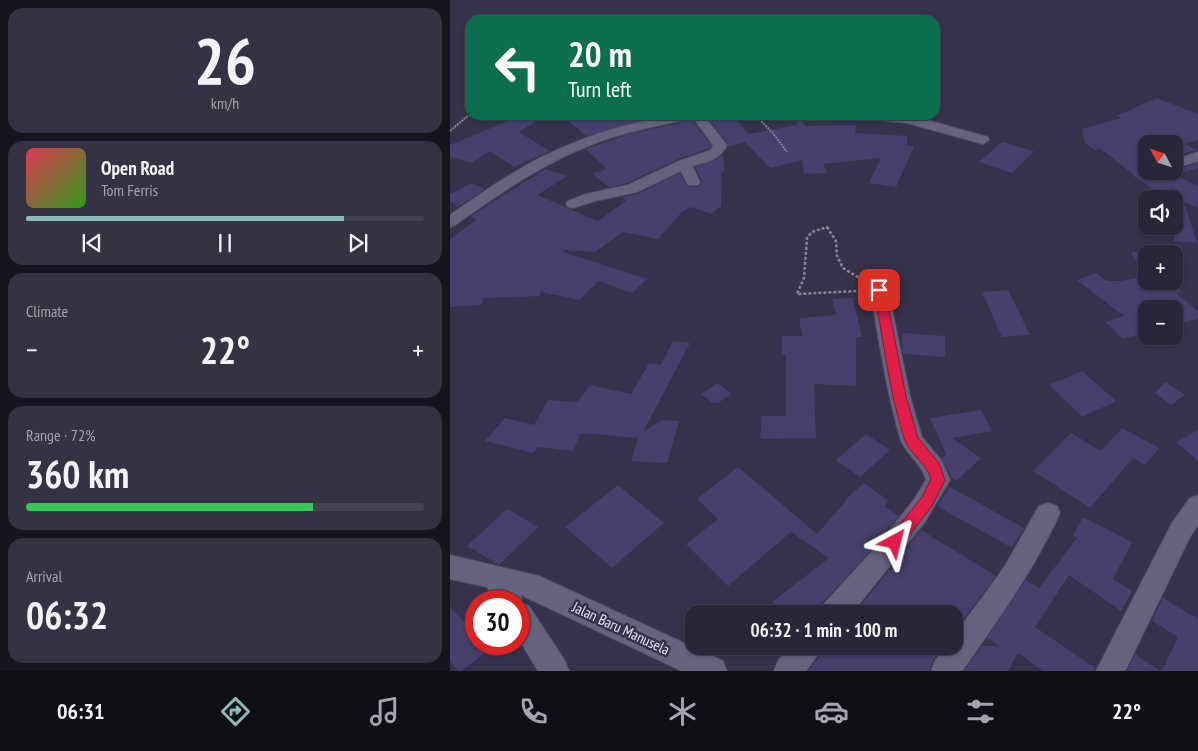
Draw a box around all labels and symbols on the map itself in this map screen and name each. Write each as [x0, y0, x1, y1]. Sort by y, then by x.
north arrow [1138, 135, 1182, 180]
pin [858, 269, 900, 311]
position arrow [868, 515, 920, 567]
speed limit sign: 30 [465, 590, 530, 655]
street label: Jalan Baru Manusela [568, 597, 673, 659]

